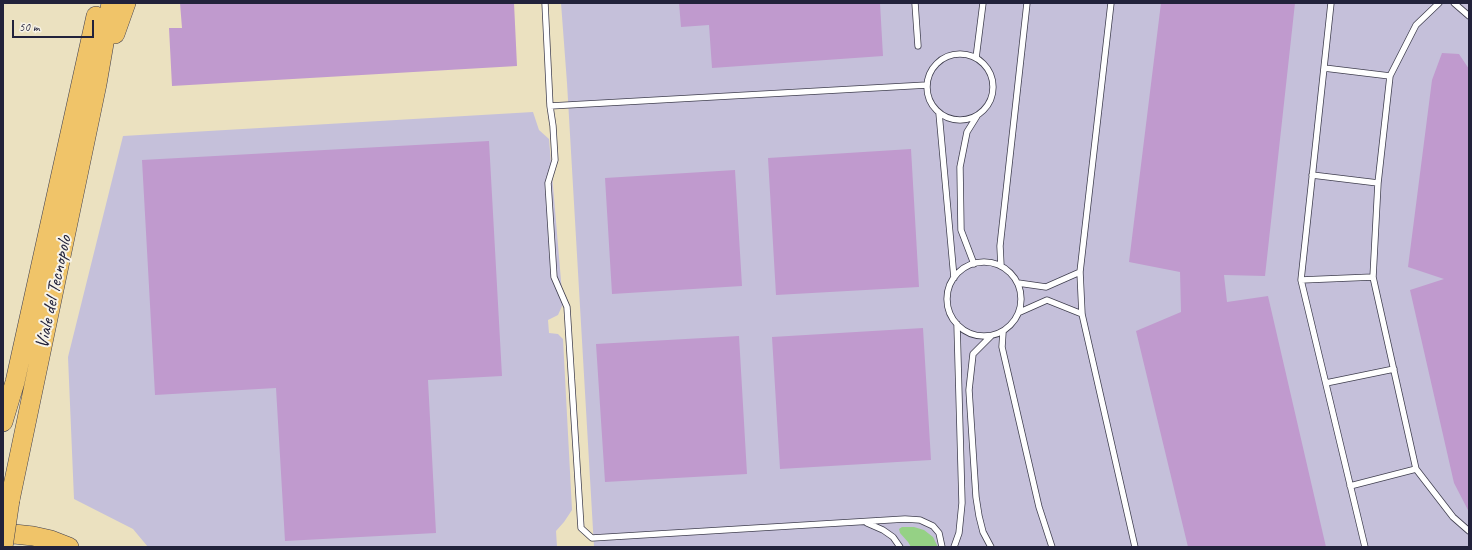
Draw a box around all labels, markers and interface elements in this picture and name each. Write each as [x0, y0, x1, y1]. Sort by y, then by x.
scale bar [14, 12, 96, 38]
text: 50 m [19, 19, 39, 35]
street label: Viale del Tecnopolo [31, 233, 77, 351]

